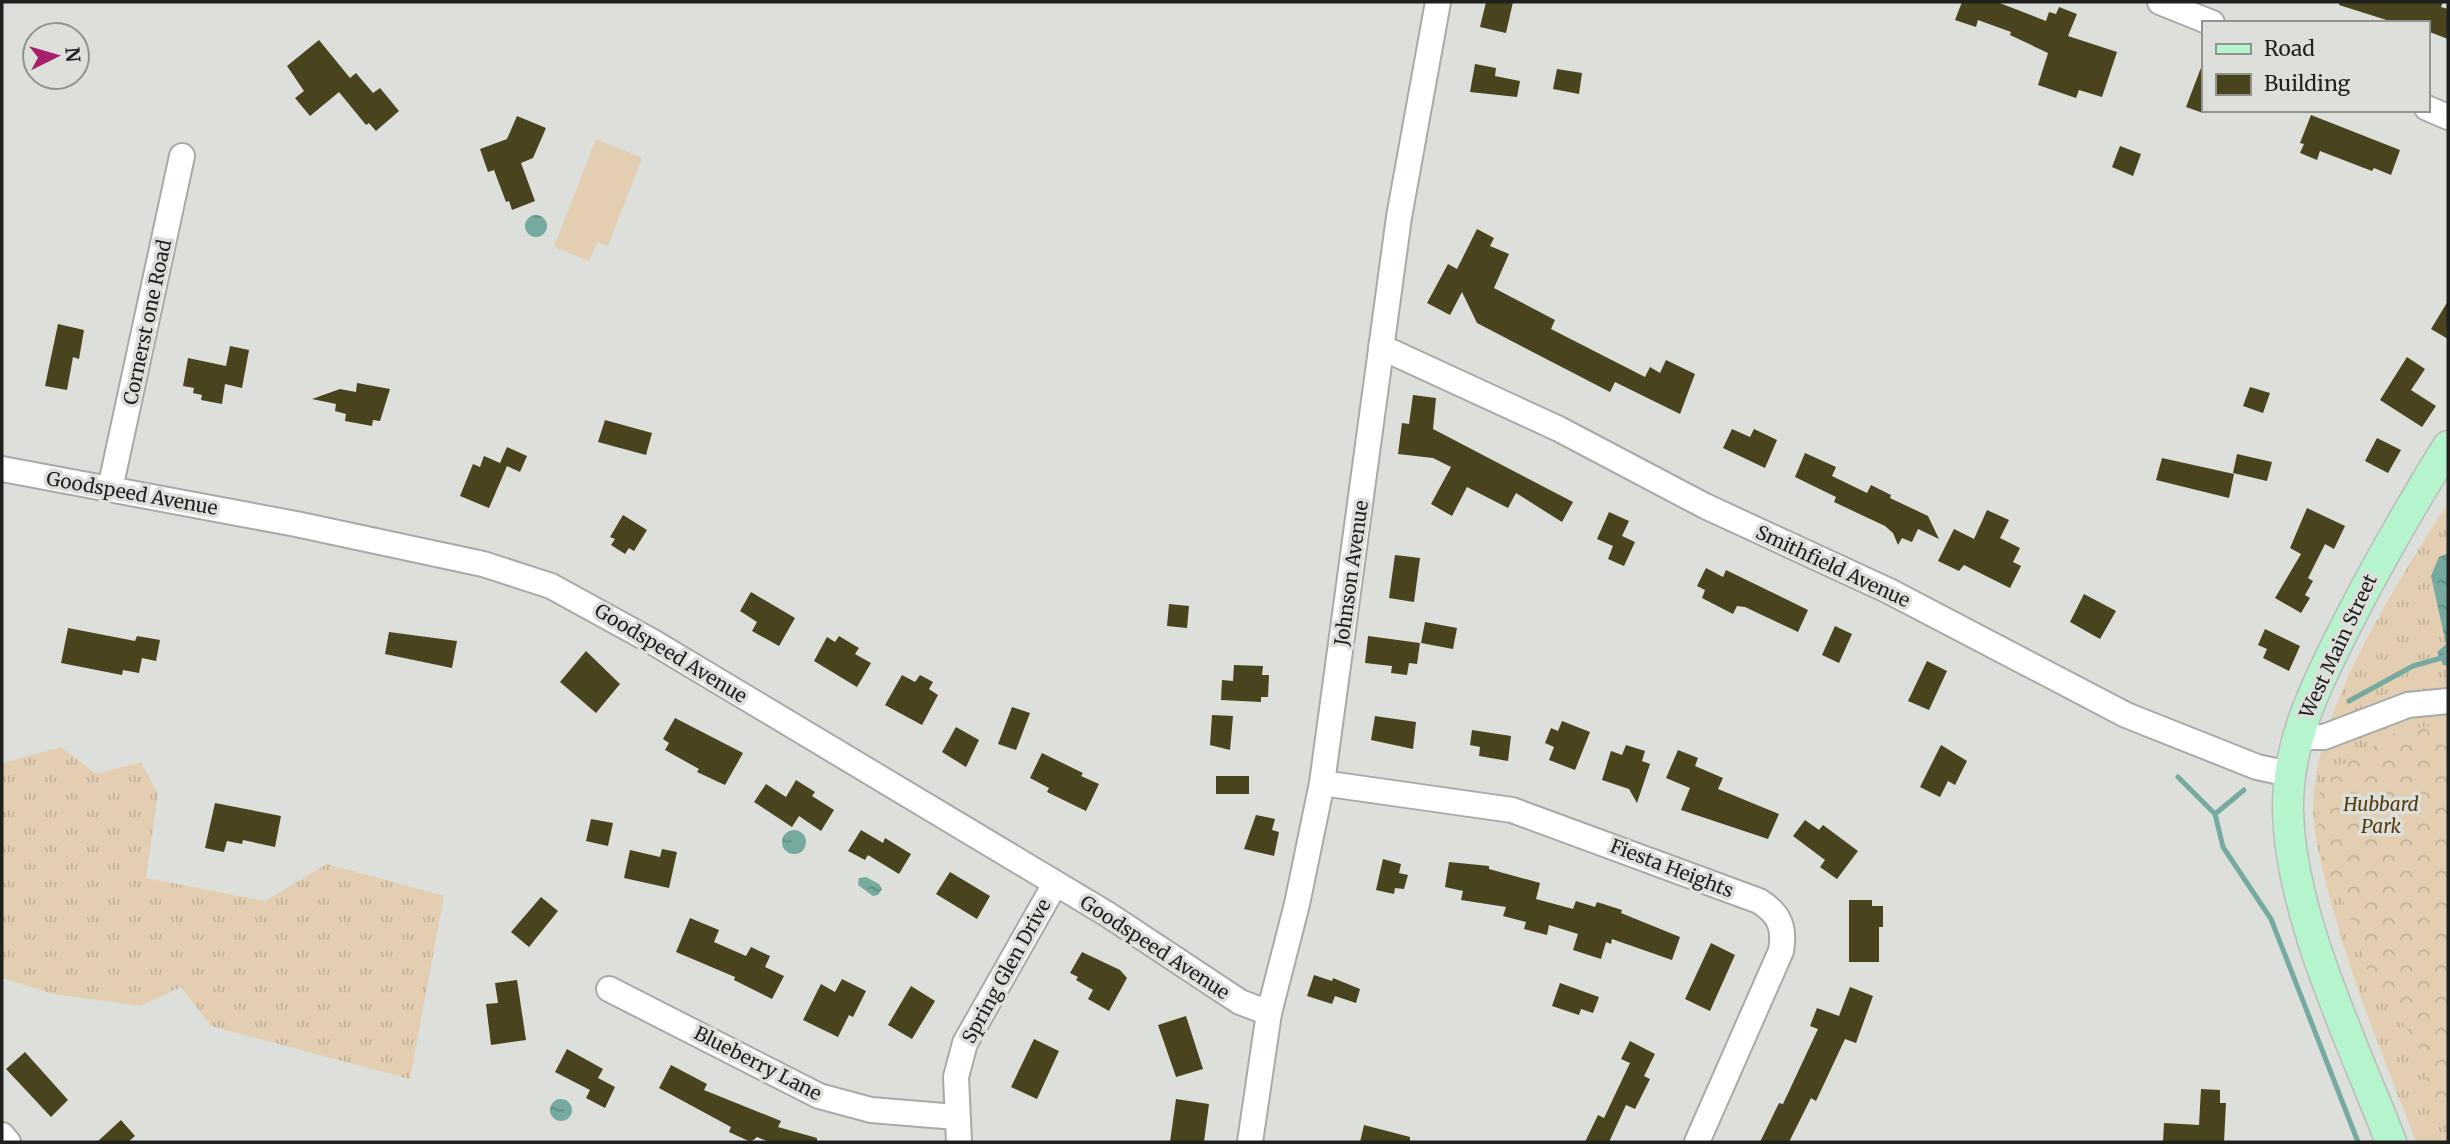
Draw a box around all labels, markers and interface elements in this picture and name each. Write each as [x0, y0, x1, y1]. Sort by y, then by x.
north arrow [21, 21, 91, 91]
legend [2202, 21, 2429, 112]
text: Road [2264, 35, 2315, 62]
text: N [60, 46, 86, 63]
text: Building [2264, 70, 2351, 97]
street label: Cornerst one Road [118, 237, 176, 407]
street label: Goodspeed Avenue [45, 466, 220, 520]
street label: Johnson Avenue [1329, 499, 1373, 648]
street label: Smithfield Avenue [1752, 520, 1914, 612]
street label: West Main Street [2294, 570, 2382, 723]
street label: Goodspeed Avenue [591, 598, 752, 708]
park label: Hubbard Park [2342, 792, 2419, 838]
street label: Fiesta Heights [1607, 833, 1737, 903]
street label: Goodspeed Avenue [1076, 890, 1234, 1004]
street label: Spring Glen Drive [956, 894, 1056, 1048]
street label: Blueberry Lane [690, 1021, 826, 1105]

